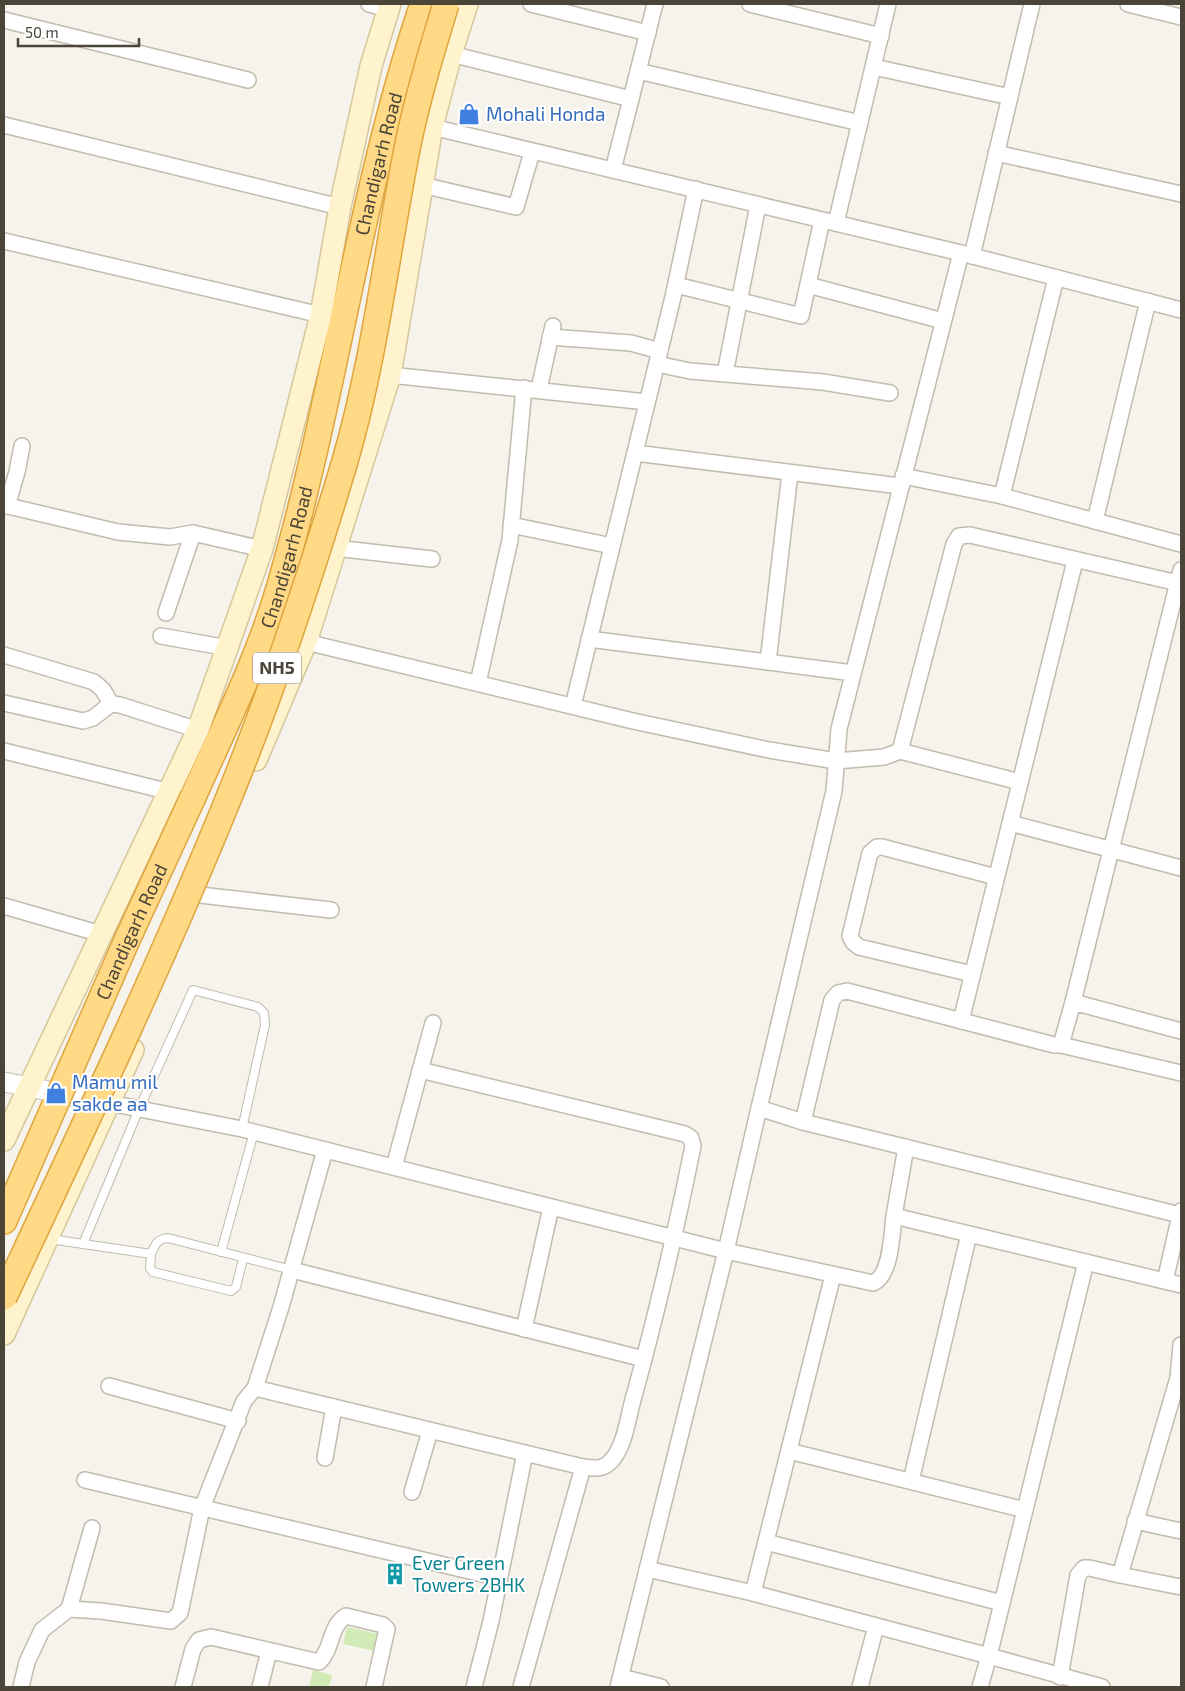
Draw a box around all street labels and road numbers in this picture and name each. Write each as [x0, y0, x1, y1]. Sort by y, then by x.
street label: Chandigarh Road [349, 89, 407, 237]
street label: Chandigarh Road [255, 484, 317, 631]
road number: NH5 [253, 652, 301, 684]
street label: Chandigarh Road [90, 860, 172, 1003]

